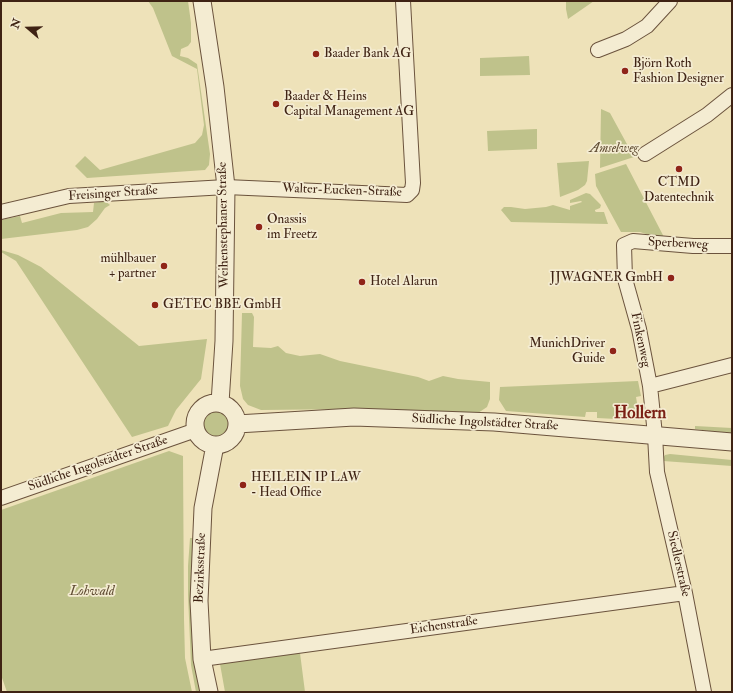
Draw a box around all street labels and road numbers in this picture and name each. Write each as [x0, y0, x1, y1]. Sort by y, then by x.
street label: Weihenstephaner Straße [215, 162, 233, 288]
street label: Walter-Eucken-Straße [282, 181, 402, 201]
street label: Freisinger Straße [68, 183, 158, 205]
street label: Sperberweg [647, 235, 709, 253]
street label: Finkenweg [627, 311, 653, 369]
street label: Südliche Ingolstädter Straße [411, 411, 559, 435]
street label: Südliche Ingolstädter Straße [26, 433, 170, 495]
street label: Siedlerstraße [663, 529, 693, 599]
street label: Bezirksstraße [192, 533, 210, 603]
street label: Eichenstraße [409, 614, 479, 638]

